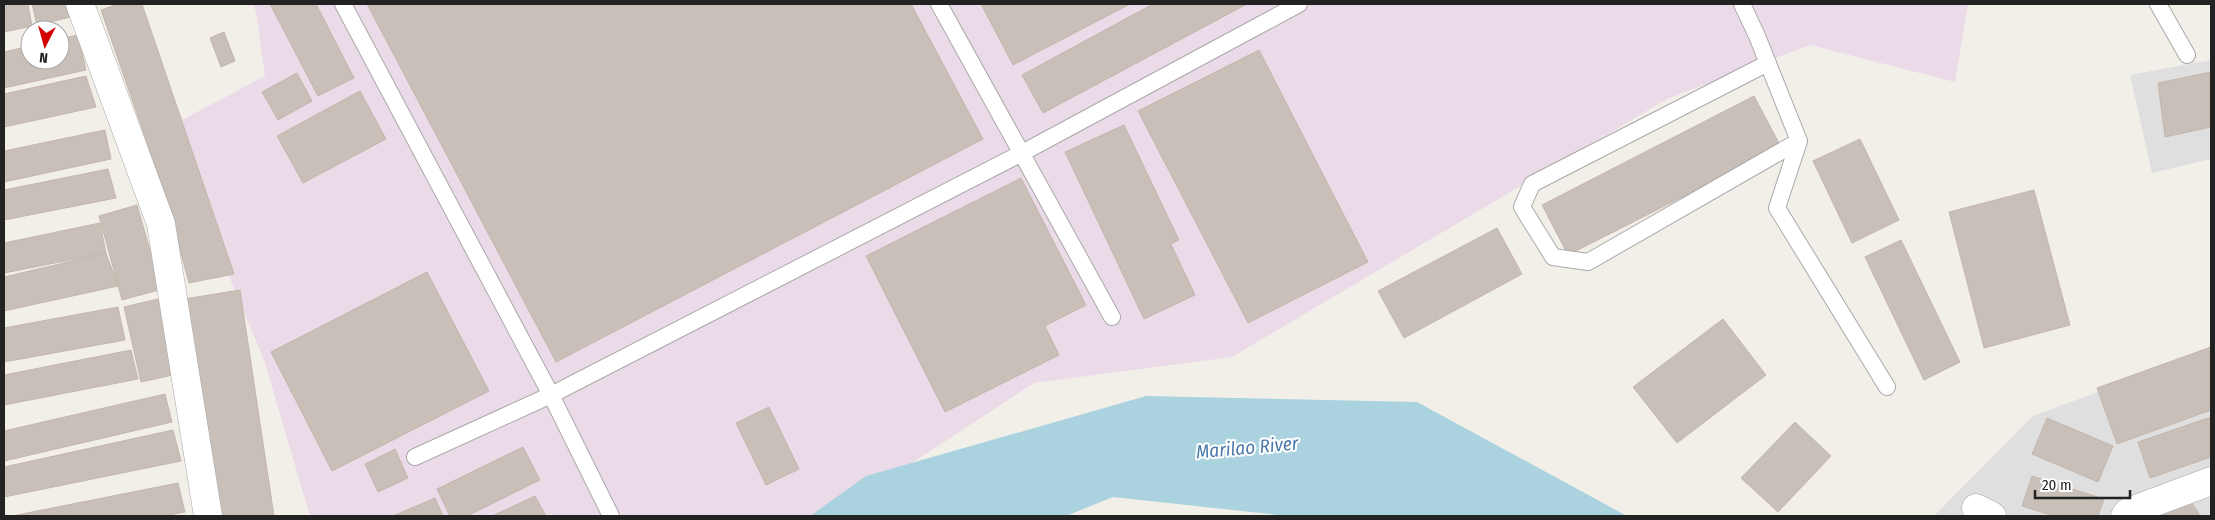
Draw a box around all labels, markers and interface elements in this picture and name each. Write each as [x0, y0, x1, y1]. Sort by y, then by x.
north arrow [20, 20, 70, 70]
text: N [39, 49, 49, 66]
water label: Marilao River [1195, 431, 1301, 463]
scale bar [2035, 468, 2130, 500]
text: 20 m [2042, 476, 2072, 494]

